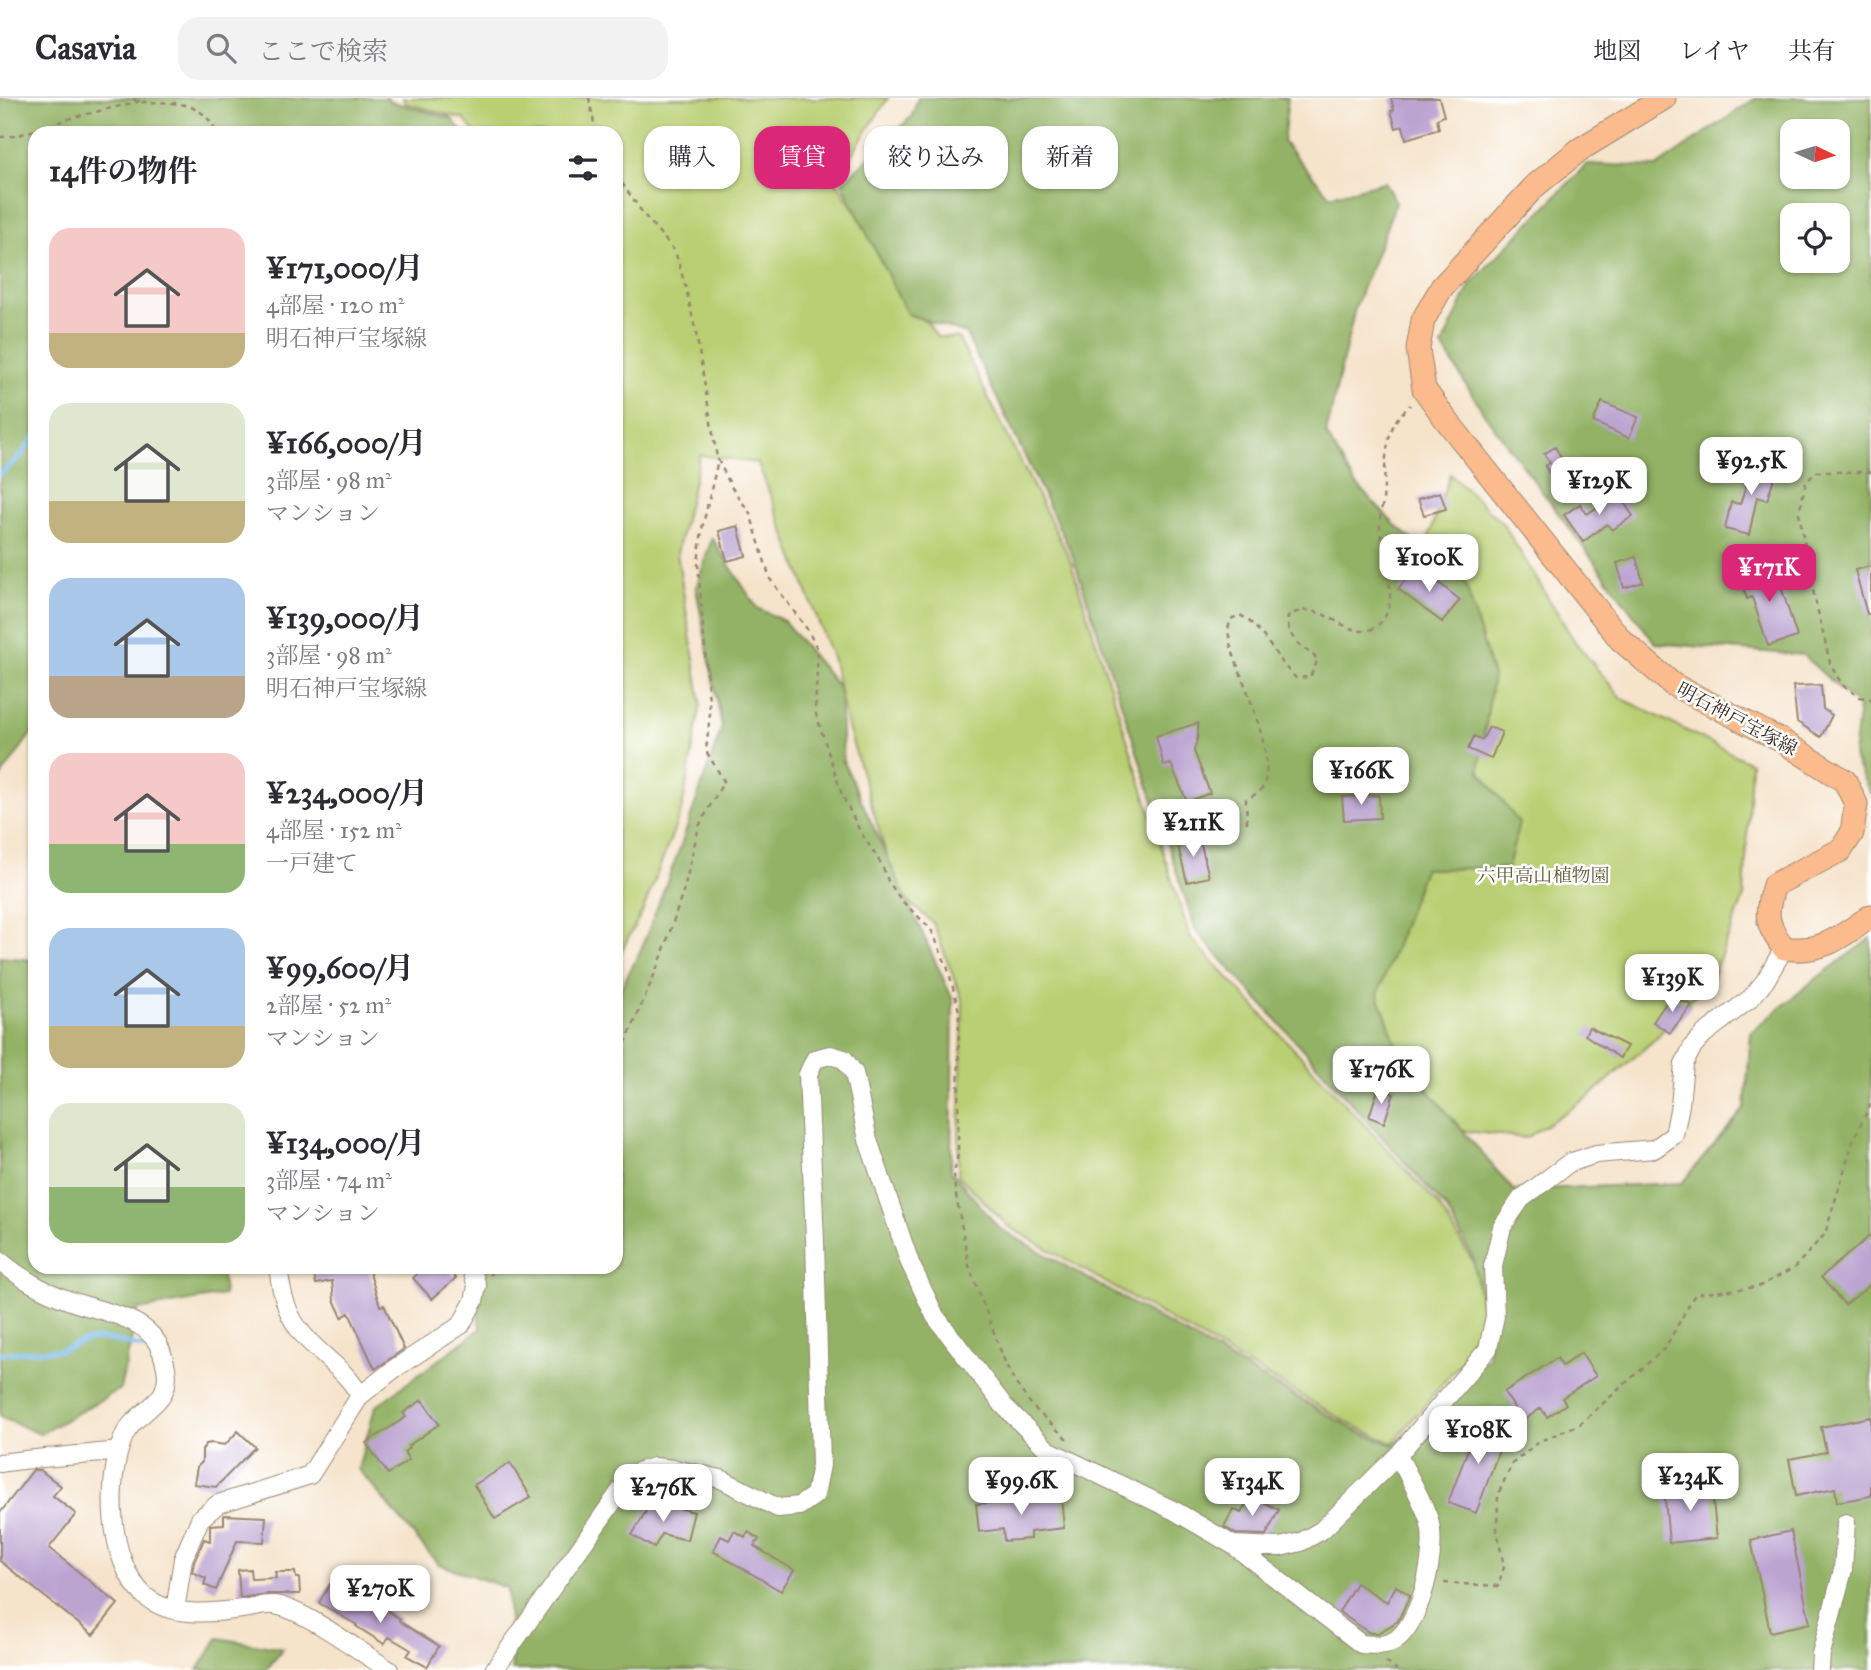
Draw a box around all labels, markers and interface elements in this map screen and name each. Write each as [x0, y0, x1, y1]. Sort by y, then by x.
search box [178, 17, 668, 80]
text: Casavia [35, 28, 136, 68]
icon: search [202, 29, 240, 67]
text: ここで検索 [258, 35, 388, 67]
text: 地図 [1593, 36, 1641, 66]
text: レイヤ [1679, 36, 1750, 66]
text: 共有 [1788, 36, 1836, 66]
north arrow [1780, 119, 1850, 189]
map controls [1780, 119, 1850, 273]
chip: 購入 [644, 126, 740, 189]
chip: 賃貸 [754, 126, 850, 189]
chip: 絞り込み [864, 126, 1008, 189]
chip: 新着 [1022, 126, 1118, 189]
icon: filters [564, 149, 602, 187]
text: 14件の物件 [49, 153, 198, 189]
button: locate [1780, 203, 1850, 273]
text: ¥171,000/月 [266, 250, 424, 286]
icon: home [105, 256, 189, 340]
text: 4部屋 · 120 m² [266, 291, 405, 319]
text: 明石神戸宝塚線 [266, 324, 427, 352]
text: ¥166,000/月 [266, 425, 426, 461]
icon: home [105, 431, 189, 515]
pin: ¥92.5K [1694, 438, 1808, 497]
text: ¥92.5K [1716, 446, 1786, 474]
pin: ¥129K [1550, 458, 1648, 517]
text: 3部屋 · 98 m² [266, 466, 392, 494]
text: ¥129K [1567, 466, 1631, 494]
text: マンション [266, 499, 380, 527]
pin: ¥100K [1380, 534, 1478, 594]
text: ¥100K [1395, 543, 1463, 571]
pin: ¥171K [1720, 545, 1818, 604]
text: ¥171K [1738, 553, 1800, 581]
text: ¥139,000/月 [266, 600, 424, 636]
icon: home [105, 606, 189, 690]
text: 3部屋 · 98 m² [266, 641, 392, 669]
text: 明石神戸宝塚線 [266, 674, 427, 702]
street label: 明石神戸宝塚線 [1673, 678, 1801, 760]
pin: ¥166K [1312, 748, 1410, 807]
text: ¥166K [1329, 756, 1393, 784]
text: ¥234,000/月 [266, 775, 428, 811]
icon: home [105, 781, 189, 865]
pin: ¥211K [1144, 800, 1242, 859]
text: ¥211K [1163, 808, 1223, 836]
text: 4部屋 · 152 m² [266, 816, 402, 844]
text: 一戸建て [266, 849, 358, 877]
park label: 六甲高山植物園 [1476, 864, 1610, 887]
text: ¥99,600/月 [266, 950, 414, 986]
pin: ¥139K [1623, 954, 1721, 1014]
icon: home [105, 956, 189, 1040]
text: ¥139K [1641, 963, 1703, 991]
text: 2部屋 · 52 m² [266, 991, 391, 1019]
text: マンション [266, 1024, 380, 1052]
pin: ¥176K [1332, 1046, 1430, 1106]
text: ¥176K [1349, 1055, 1413, 1083]
text: ¥134,000/月 [266, 1125, 425, 1161]
icon: home [105, 1131, 189, 1215]
text: 3部屋 · 74 m² [266, 1166, 392, 1194]
text: マンション [266, 1199, 380, 1227]
pin: ¥108K [1429, 1406, 1527, 1466]
text: ¥108K [1445, 1415, 1511, 1443]
pin: ¥234K [1641, 1454, 1739, 1513]
pin: ¥99.6K [964, 1458, 1078, 1517]
pin: ¥134K [1203, 1458, 1301, 1518]
text: ¥234K [1658, 1462, 1722, 1490]
pin: ¥276K [614, 1464, 712, 1524]
text: ¥99.6K [985, 1466, 1057, 1494]
text: ¥134K [1221, 1467, 1283, 1495]
text: ¥276K [630, 1473, 696, 1501]
pin: ¥270K [331, 1566, 429, 1625]
text: ¥270K [346, 1574, 414, 1602]

